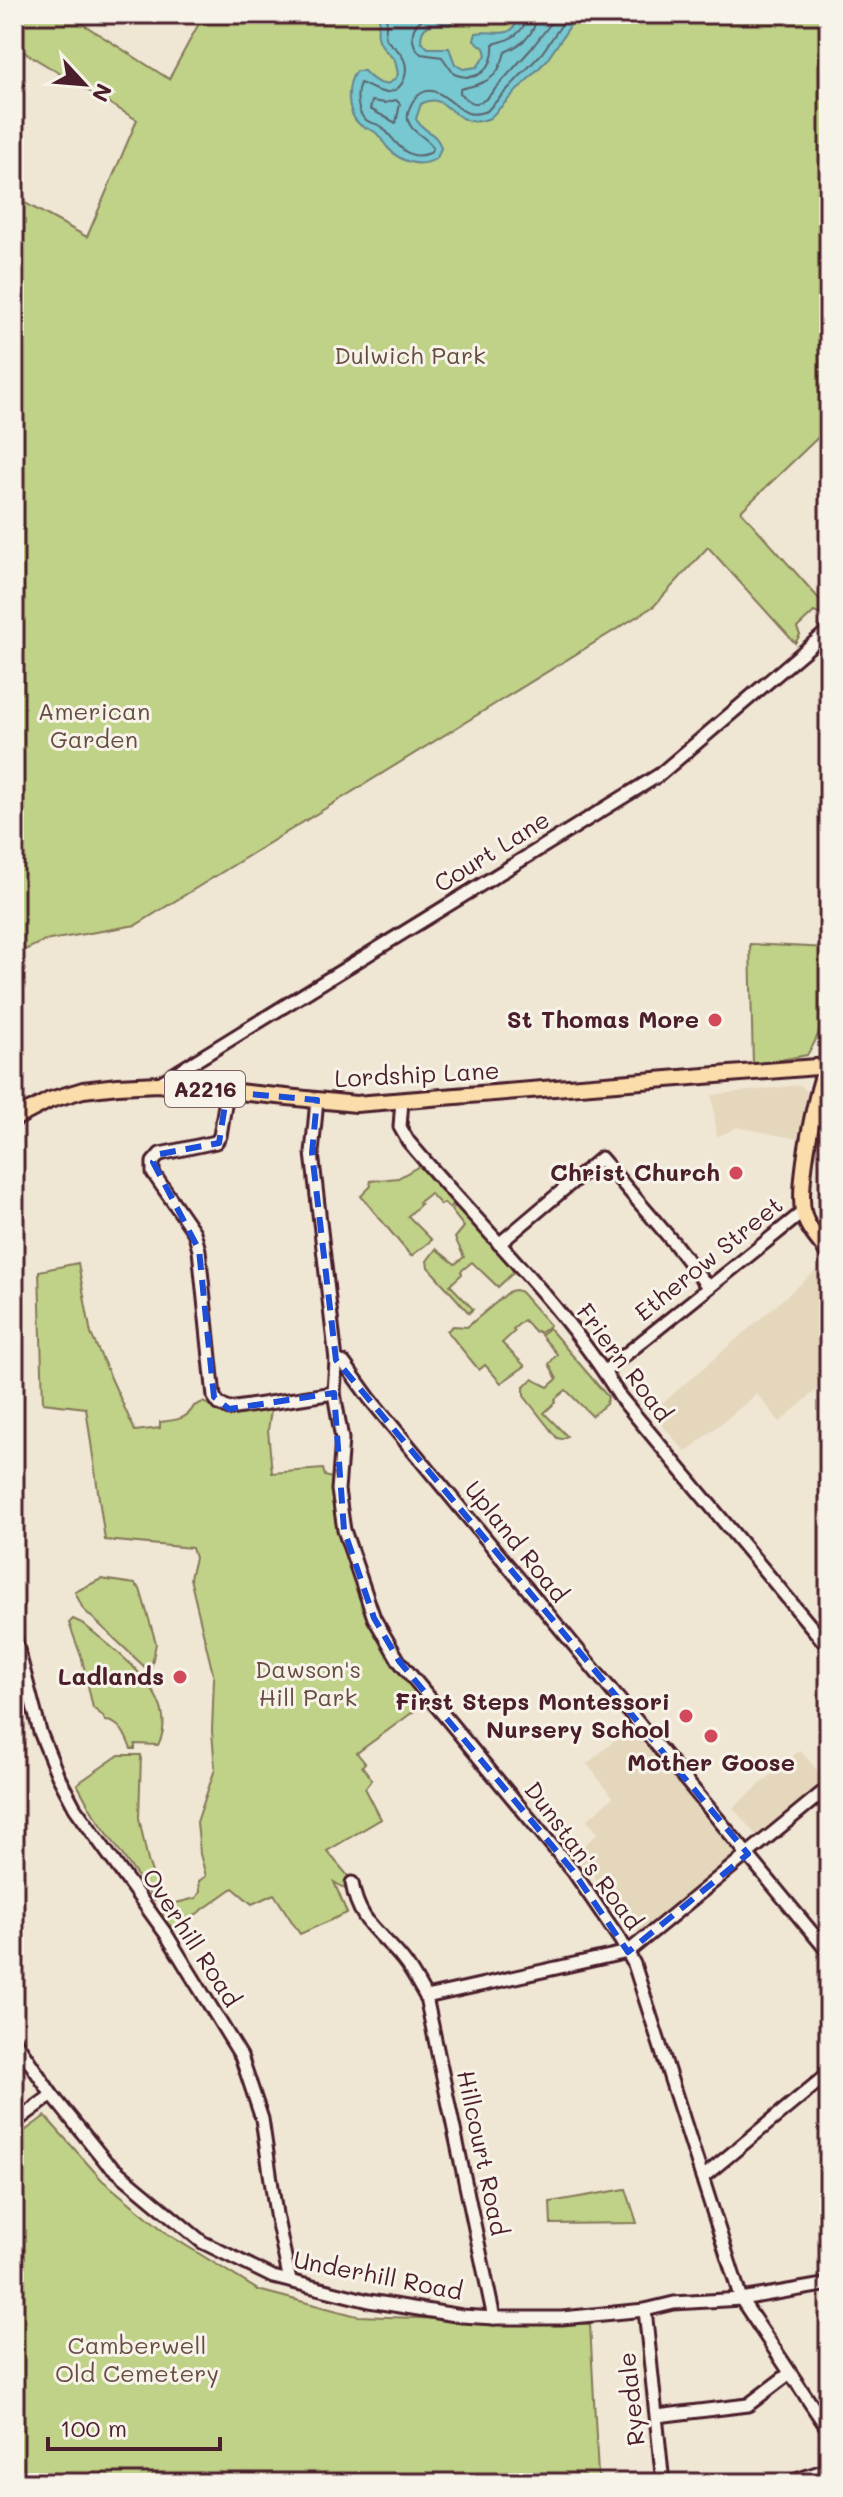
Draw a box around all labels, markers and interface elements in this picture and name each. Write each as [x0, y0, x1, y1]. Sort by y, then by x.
north arrow [44, 44, 124, 124]
text: N [86, 79, 119, 107]
park label: Dulwich Park [334, 339, 486, 370]
park label: American Garden [38, 695, 150, 754]
street label: Court Lane [428, 803, 555, 898]
place label: St Thomas More [507, 1003, 699, 1034]
marker: St Thomas More [706, 1011, 724, 1029]
street label: Lordship Lane [334, 1054, 500, 1093]
road number: A2216 [165, 1071, 245, 1107]
place label: Christ Church [550, 1156, 720, 1187]
marker: Christ Church [727, 1164, 745, 1182]
street label: Etherow Street [628, 1189, 788, 1327]
street label: Friern Road [571, 1297, 680, 1428]
street label: Upland Road [459, 1474, 576, 1608]
park label: Dawson's Hill Park [255, 1653, 361, 1712]
place label: Ladlands [58, 1660, 164, 1691]
marker: Ladlands [171, 1668, 189, 1686]
place label: First Steps Montessori Nursery School [395, 1685, 670, 1744]
marker: First Steps Montessori Nursery School [677, 1707, 695, 1725]
marker: Mother Goose [702, 1727, 720, 1745]
place label: Mother Goose [627, 1746, 795, 1777]
street label: Dunstan's Road [518, 1775, 650, 1935]
street label: Overhill Road [136, 1862, 249, 2012]
street label: Hillcourt Road [451, 2067, 516, 2238]
street label: Underhill Road [291, 2243, 466, 2306]
park label: Camberwell Old Cemetery [55, 2329, 219, 2388]
street label: Ryedale [610, 2351, 651, 2447]
scale bar [48, 2401, 220, 2451]
text: 100 m [60, 2412, 127, 2443]

